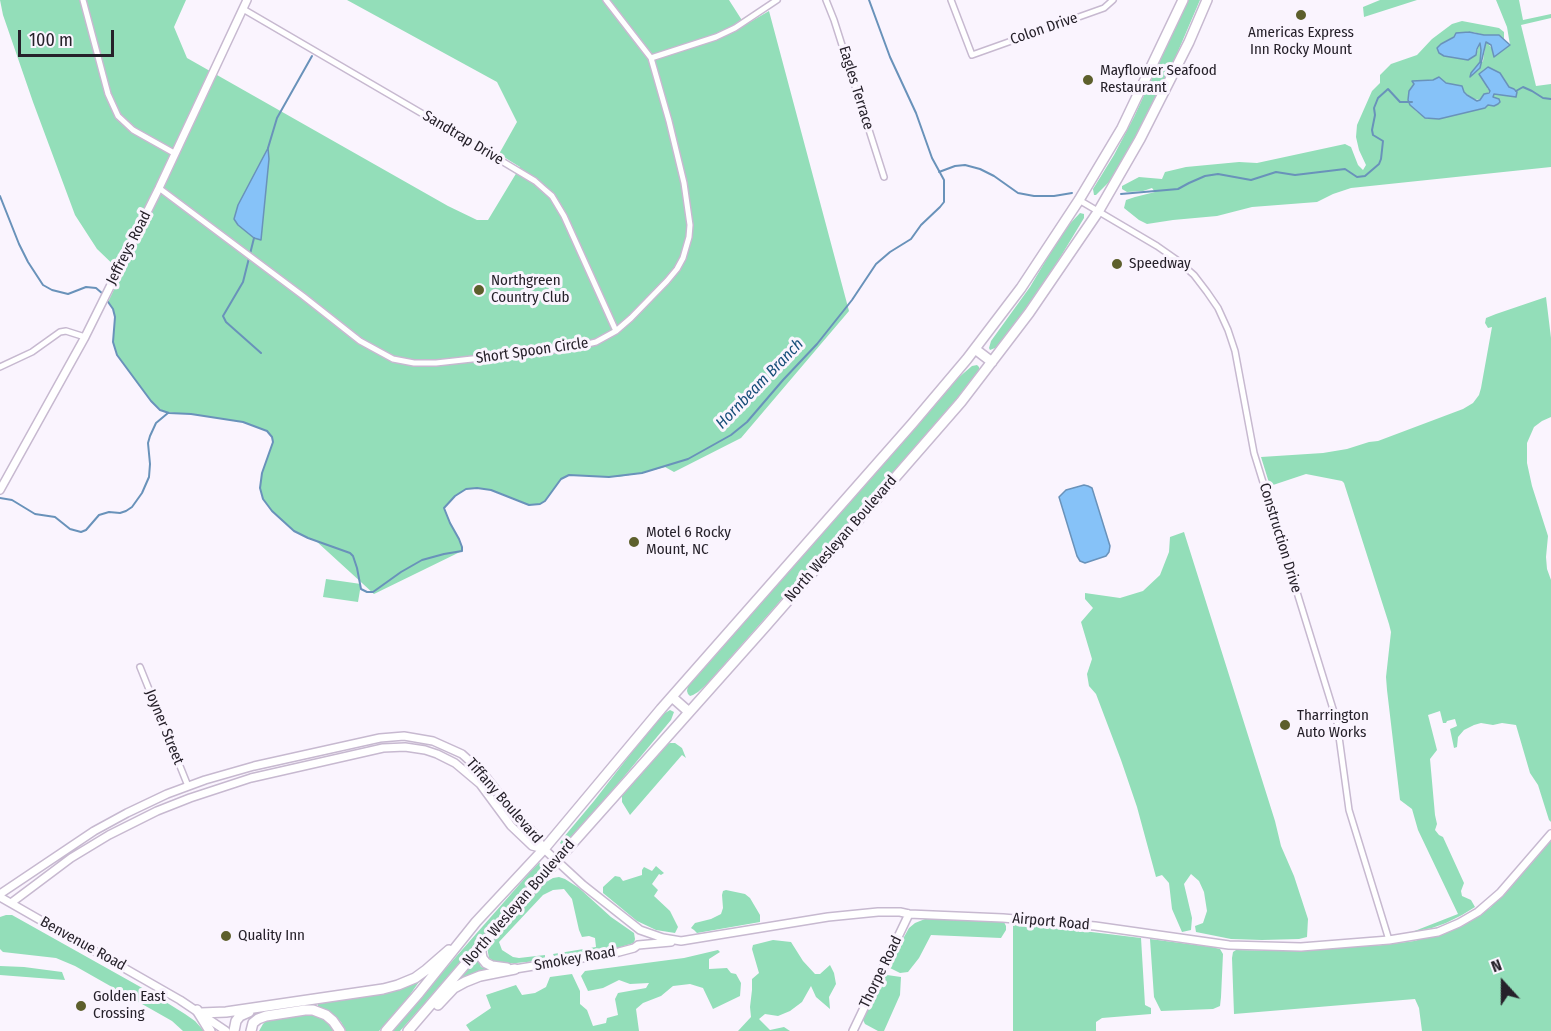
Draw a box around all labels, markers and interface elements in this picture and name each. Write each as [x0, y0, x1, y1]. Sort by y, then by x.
marker: Americas Express Inn Rocky Mount [1294, 8, 1308, 22]
street label: Colon Drive [1008, 9, 1080, 49]
scale bar [21, 18, 117, 56]
place label: Americas Express Inn Rocky Mount [1248, 24, 1354, 59]
text: 100 m [29, 29, 73, 51]
street label: Eagles Terrace [835, 44, 877, 132]
place label: Mayflower Seafood Restaurant [1100, 62, 1217, 97]
marker: Mayflower Seafood Restaurant [1081, 73, 1095, 87]
street label: Sandtrap Drive [419, 107, 507, 169]
street label: Jeffreys Road [103, 208, 155, 288]
place label: Speedway [1129, 255, 1191, 273]
marker: Speedway [1110, 257, 1124, 271]
place label: Northgreen Country Club [491, 272, 570, 307]
marker: Northgreen Country Club [472, 283, 486, 297]
street label: Short Spoon Circle [475, 334, 589, 368]
water label: Hornbeam Branch [712, 335, 808, 433]
street label: North Wesleyan Boulevard [781, 472, 901, 606]
street label: Construction Drive [1255, 481, 1305, 595]
place label: Motel 6 Rocky Mount, NC [646, 524, 731, 559]
marker: Motel 6 Rocky Mount, NC [627, 535, 641, 549]
street label: Joyner Street [141, 687, 187, 767]
place label: Tharrington Auto Works [1297, 707, 1369, 742]
marker: Tharrington Auto Works [1278, 718, 1292, 732]
street label: Tiffany Boulevard [462, 755, 546, 847]
street label: North Wesleyan Boulevard [459, 836, 579, 970]
street label: Airport Road [1012, 910, 1090, 934]
street label: Benvenue Road [37, 913, 129, 975]
place label: Quality Inn [238, 927, 305, 945]
marker: Quality Inn [219, 929, 233, 943]
street label: Thorpe Road [856, 933, 906, 1011]
street label: Smokey Road [533, 943, 617, 975]
north arrow [1473, 953, 1533, 1013]
text: N [1488, 955, 1504, 976]
place label: Golden East Crossing [93, 988, 166, 1023]
marker: Golden East Crossing [74, 999, 88, 1013]

